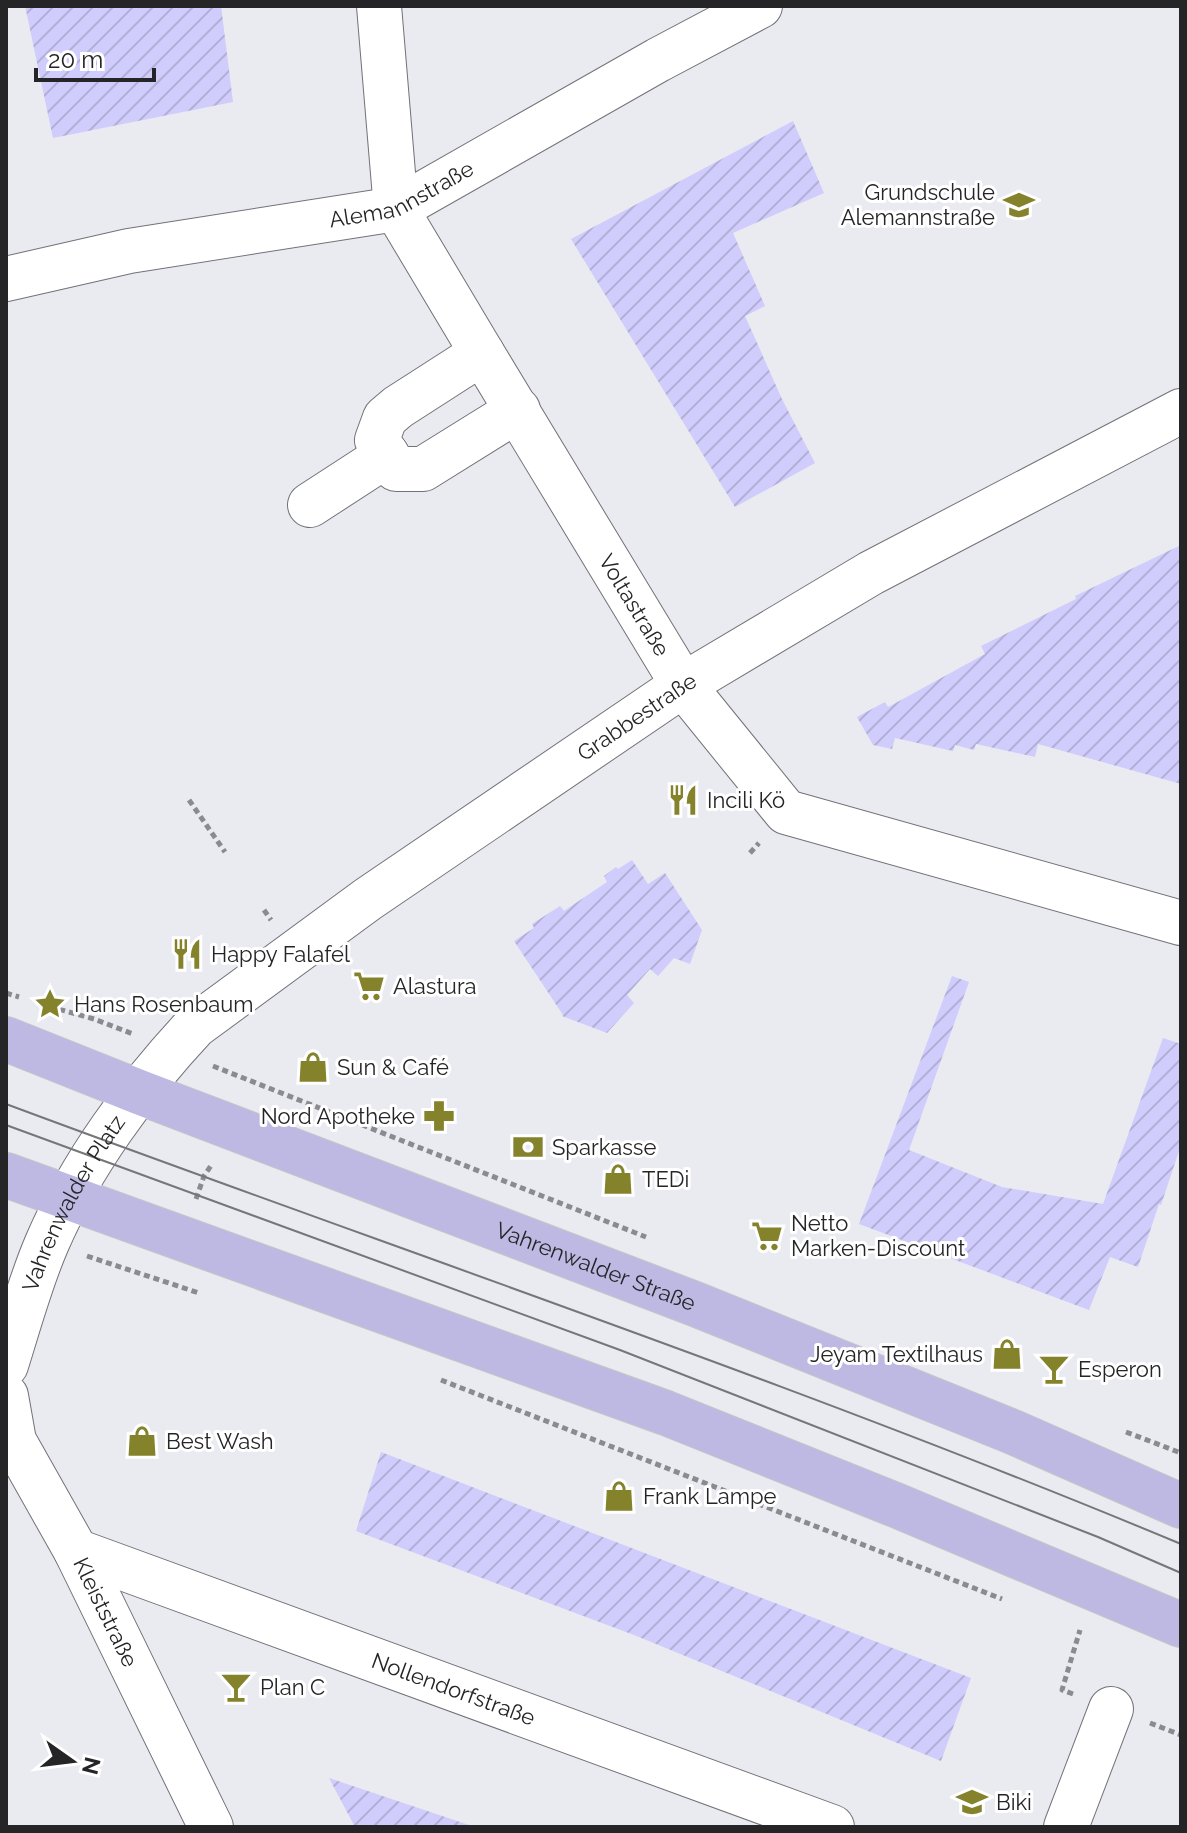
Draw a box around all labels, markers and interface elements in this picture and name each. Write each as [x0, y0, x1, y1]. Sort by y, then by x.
scale bar [36, 32, 154, 82]
text: 20 m [48, 45, 103, 74]
street label: Alemannstraße [327, 155, 478, 232]
place label: Grundschule Alemannstraße [841, 179, 995, 230]
school or university icon: Grundschule Alemannstraße [1002, 188, 1036, 222]
street label: Voltastraße [594, 549, 675, 661]
street label: Grabbestraße [572, 667, 701, 766]
restaurant icon: Incili Kö [666, 783, 700, 817]
place label: Incili Kö [707, 787, 785, 813]
restaurant icon: Happy Falafel [170, 937, 204, 971]
place label: Happy Falafel [211, 941, 350, 967]
supermarket icon: Alastura [352, 969, 386, 1003]
place label: Alastura [393, 973, 477, 999]
place icon: Hans Rosenbaum [33, 987, 67, 1021]
place label: Hans Rosenbaum [74, 991, 254, 1017]
shop icon: Sun & Café [296, 1050, 330, 1084]
place label: Sun & Café [337, 1054, 449, 1080]
pharmacy icon: Nord Apotheke [422, 1099, 456, 1133]
place label: Nord Apotheke [261, 1103, 415, 1129]
street label: Vahrenwalder Platz [17, 1110, 130, 1295]
bank icon: Sparkasse [511, 1130, 545, 1164]
place label: Sparkasse [552, 1134, 656, 1160]
shop icon: TEDi [601, 1162, 635, 1196]
place label: TEDi [642, 1166, 689, 1192]
place label: Netto Marken-Discount [791, 1210, 966, 1261]
street label: Vahrenwalder Straße [492, 1216, 699, 1316]
supermarket icon: Netto Marken-Discount [750, 1219, 784, 1253]
shop icon: Jeyam Textilhaus [990, 1337, 1024, 1371]
place label: Jeyam Textilhaus [810, 1341, 983, 1367]
bar icon: Esperon [1037, 1352, 1071, 1386]
place label: Esperon [1078, 1356, 1162, 1382]
shop icon: Best Wash [125, 1424, 159, 1458]
place label: Best Wash [166, 1428, 274, 1454]
shop icon: Frank Lampe [602, 1479, 636, 1513]
place label: Frank Lampe [643, 1483, 776, 1509]
street label: Kleiststraße [68, 1553, 144, 1671]
street label: Nollendorfstraße [368, 1647, 539, 1731]
bar icon: Plan C [219, 1670, 253, 1704]
place label: Plan C [260, 1674, 325, 1700]
north arrow [32, 1721, 112, 1801]
text: N [77, 1755, 106, 1777]
school or university icon: Biki [955, 1785, 989, 1819]
place label: Biki [996, 1789, 1032, 1815]

